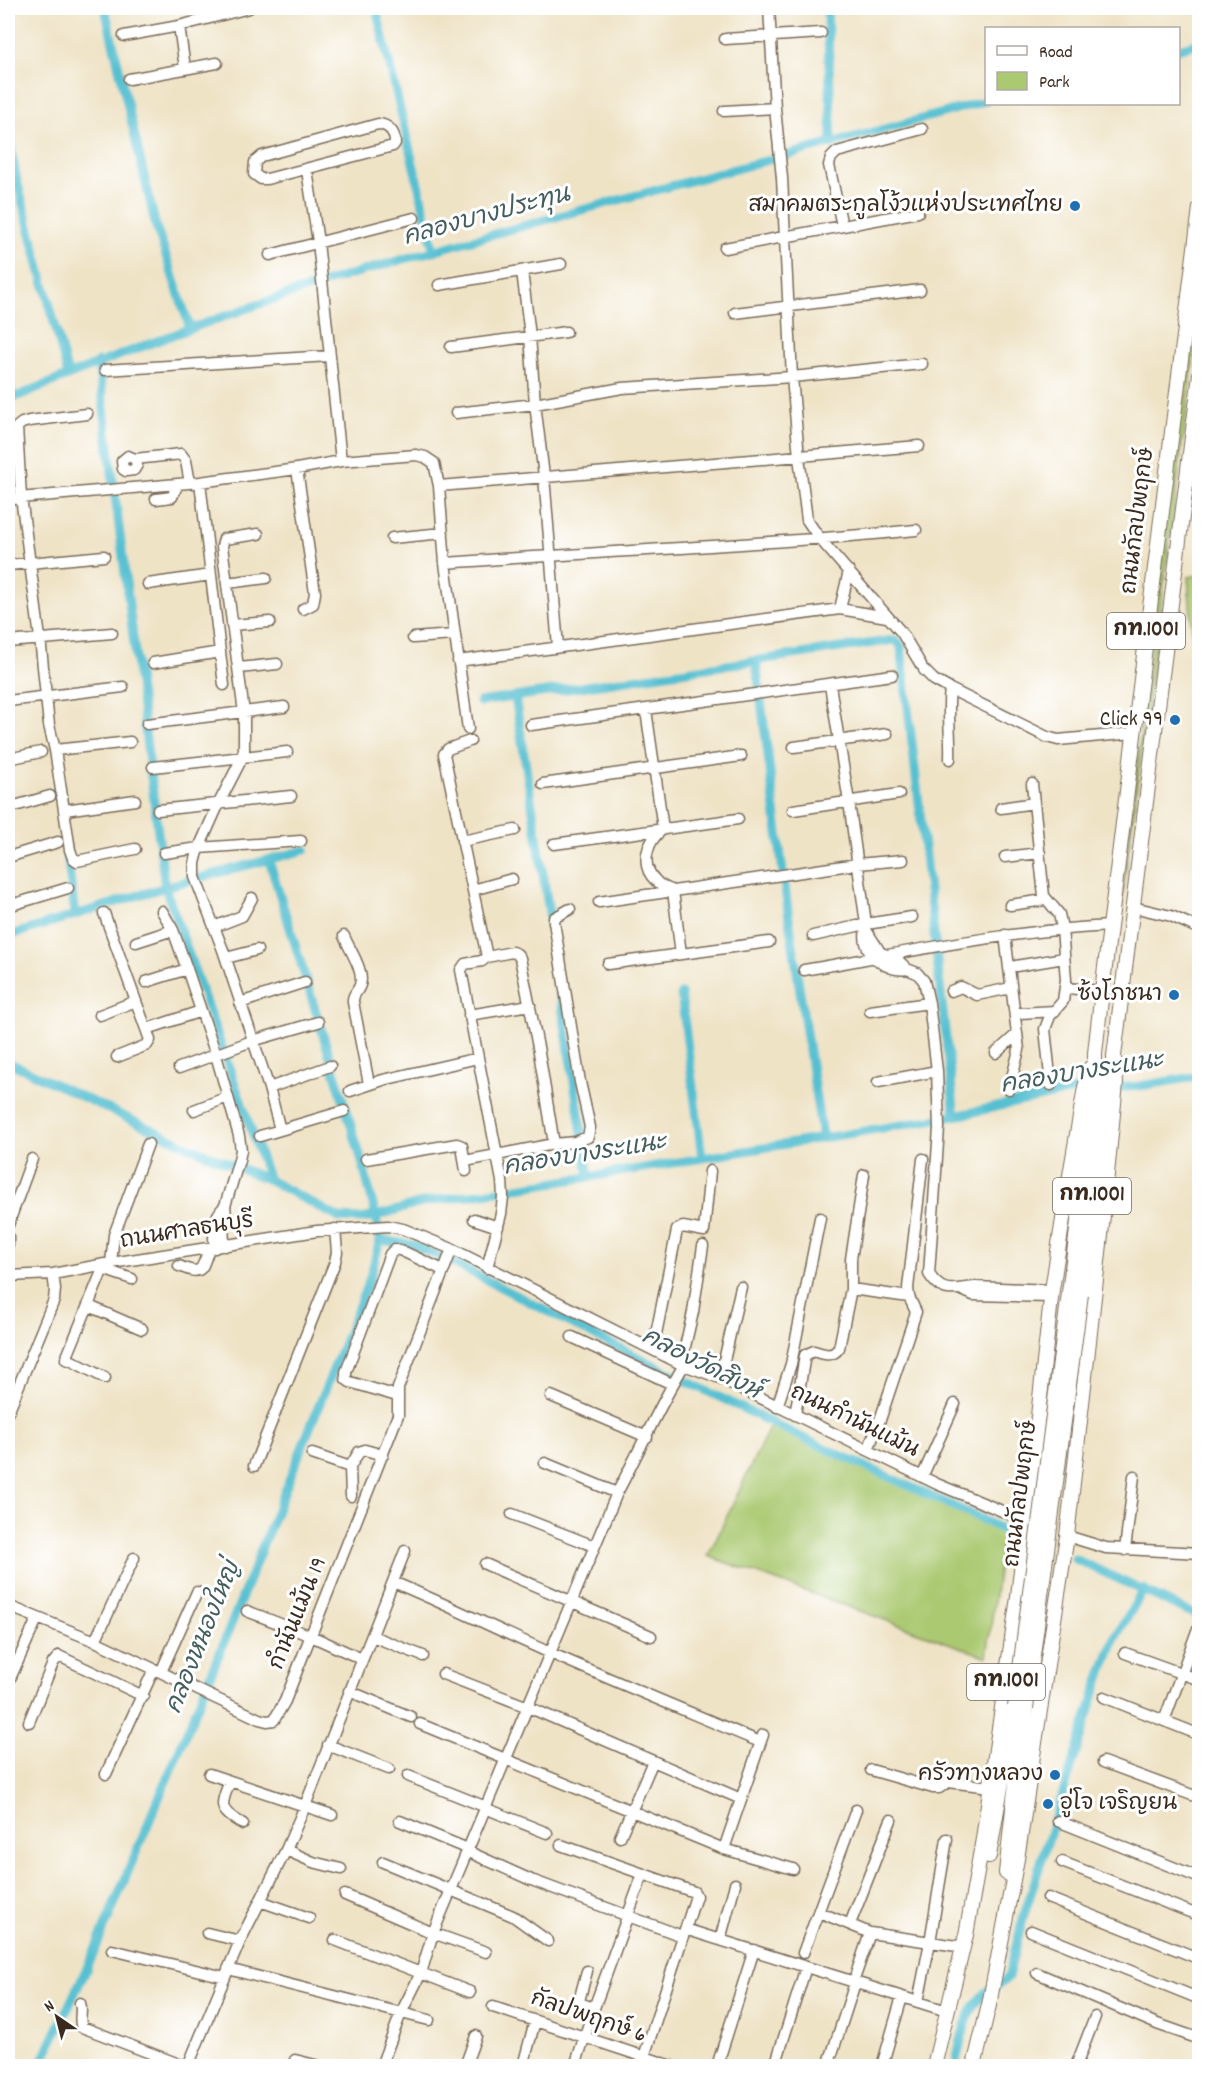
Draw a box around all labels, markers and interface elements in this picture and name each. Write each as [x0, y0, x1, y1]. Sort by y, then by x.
legend [985, 27, 1180, 105]
text: Road [1039, 41, 1073, 66]
text: Park [1039, 71, 1070, 96]
water label: คลองบางประทุน [400, 178, 575, 256]
place label: สมาคมตระกูลโง้วแห่งประเทศไทย [748, 189, 1063, 222]
marker: สมาคมตระกูลโง้วแห่งประเทศไทย [1068, 199, 1082, 213]
street label: ถนนกัลปพฤกษ์ [1113, 445, 1163, 596]
road number: กท.1001 [1107, 613, 1185, 649]
place label: Click 99 [1100, 705, 1163, 736]
marker: Click 99 [1168, 713, 1182, 727]
place label: ซ้งโภชนา [1077, 978, 1162, 1011]
marker: ซ้งโภชนา [1167, 988, 1181, 1002]
water label: คลองบางระแนะ [998, 1044, 1168, 1104]
water label: คลองบางระแนะ [501, 1126, 671, 1186]
road number: กท.1001 [1053, 1178, 1131, 1214]
street label: ถนนศาลธนบุรี [118, 1205, 256, 1258]
water label: คลองวัดสิงห์ [635, 1319, 772, 1412]
street label: ถนนกำนันแม้น [785, 1376, 924, 1467]
street label: ถนนกัลปพฤกษ์ [996, 1418, 1046, 1569]
water label: คลองหนองใหญ่ [156, 1552, 251, 1719]
street label: กำนันแม้น 19 [260, 1552, 336, 1675]
road number: กท.1001 [967, 1664, 1045, 1700]
place label: ครัวทางหลวง [918, 1760, 1043, 1791]
marker: ครัวทางหลวง [1048, 1768, 1062, 1782]
place label: อู่โจ เจริญยน [1060, 1787, 1178, 1820]
marker: อู่โจ เจริญยน [1041, 1797, 1055, 1811]
street label: กัลปพฤกษ์ 6 [526, 1982, 651, 2052]
north arrow [27, 1987, 87, 2047]
text: N [40, 1995, 60, 2018]

